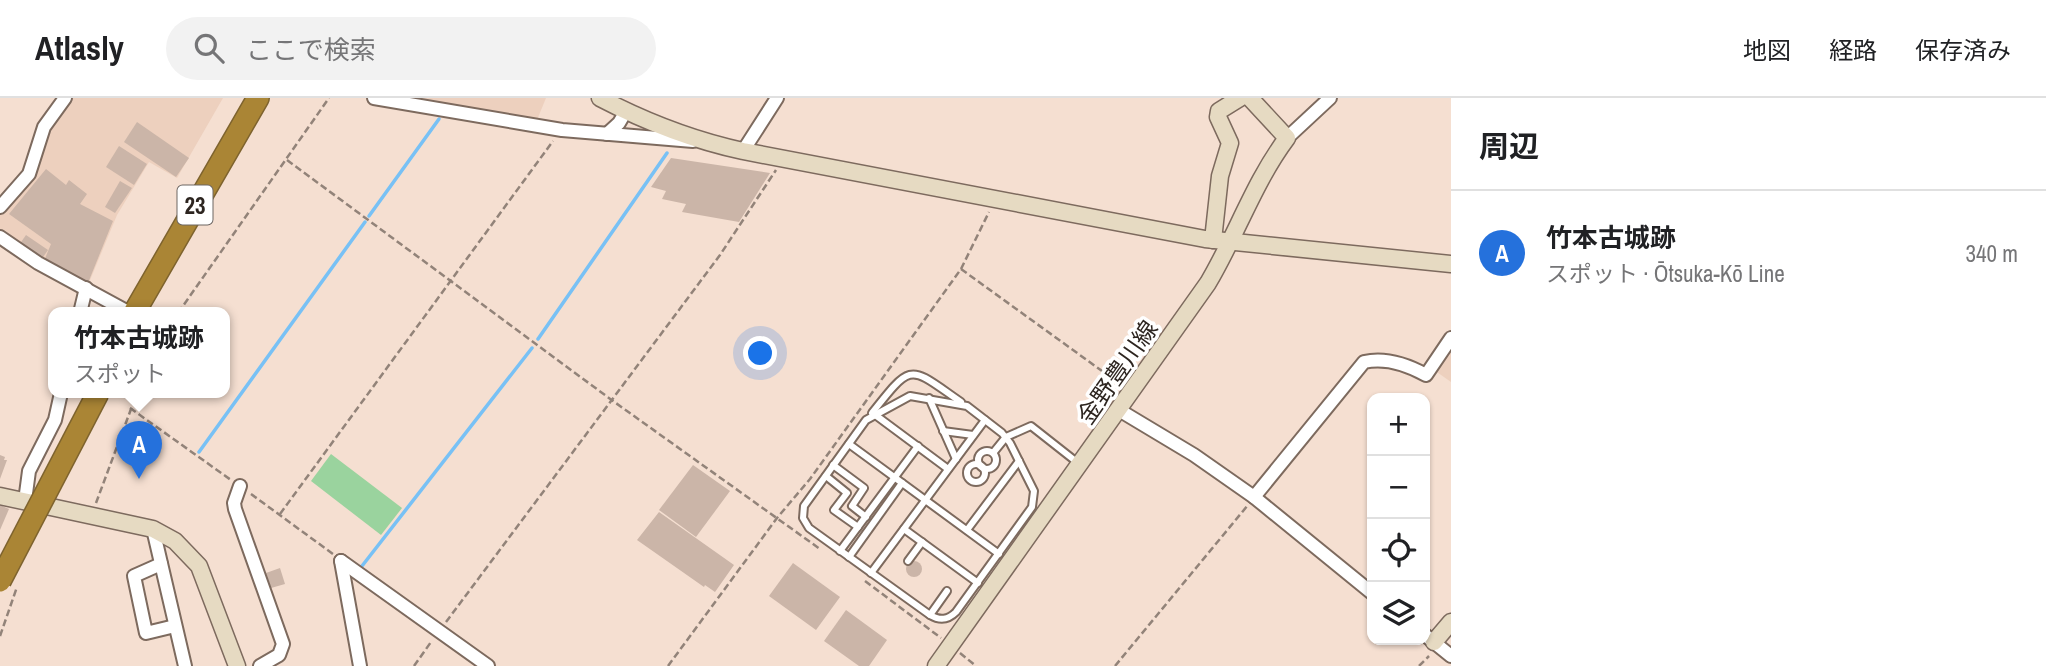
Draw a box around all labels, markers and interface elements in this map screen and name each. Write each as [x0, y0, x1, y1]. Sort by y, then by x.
search box [166, 17, 656, 80]
text: Atlasly [35, 26, 124, 70]
icon: search [190, 29, 228, 67]
text: ここで検索 [246, 32, 376, 67]
text: 地図 [1743, 34, 1791, 66]
text: 経路 [1829, 34, 1877, 66]
text: 保存済み [1915, 34, 2011, 66]
text: 周辺 [1479, 126, 1539, 166]
road number: 23 [178, 186, 212, 225]
text: 竹本古城跡 [1546, 220, 1676, 255]
text: A [1495, 238, 1509, 269]
text: 340 m [1966, 238, 2018, 269]
text: スポット · Ōtsuka-Kō Line [1546, 258, 1785, 289]
popup [48, 307, 230, 398]
street label: 金野豊川線 [1069, 314, 1165, 430]
text: 竹本古城跡 [74, 320, 204, 355]
your location [743, 336, 777, 370]
text: スポット [74, 358, 166, 389]
map controls [1367, 393, 1430, 645]
button: + [1367, 393, 1430, 456]
pin: A [116, 421, 162, 479]
button: − [1367, 456, 1430, 519]
button: locate [1367, 519, 1430, 582]
button: layers [1367, 582, 1430, 645]

